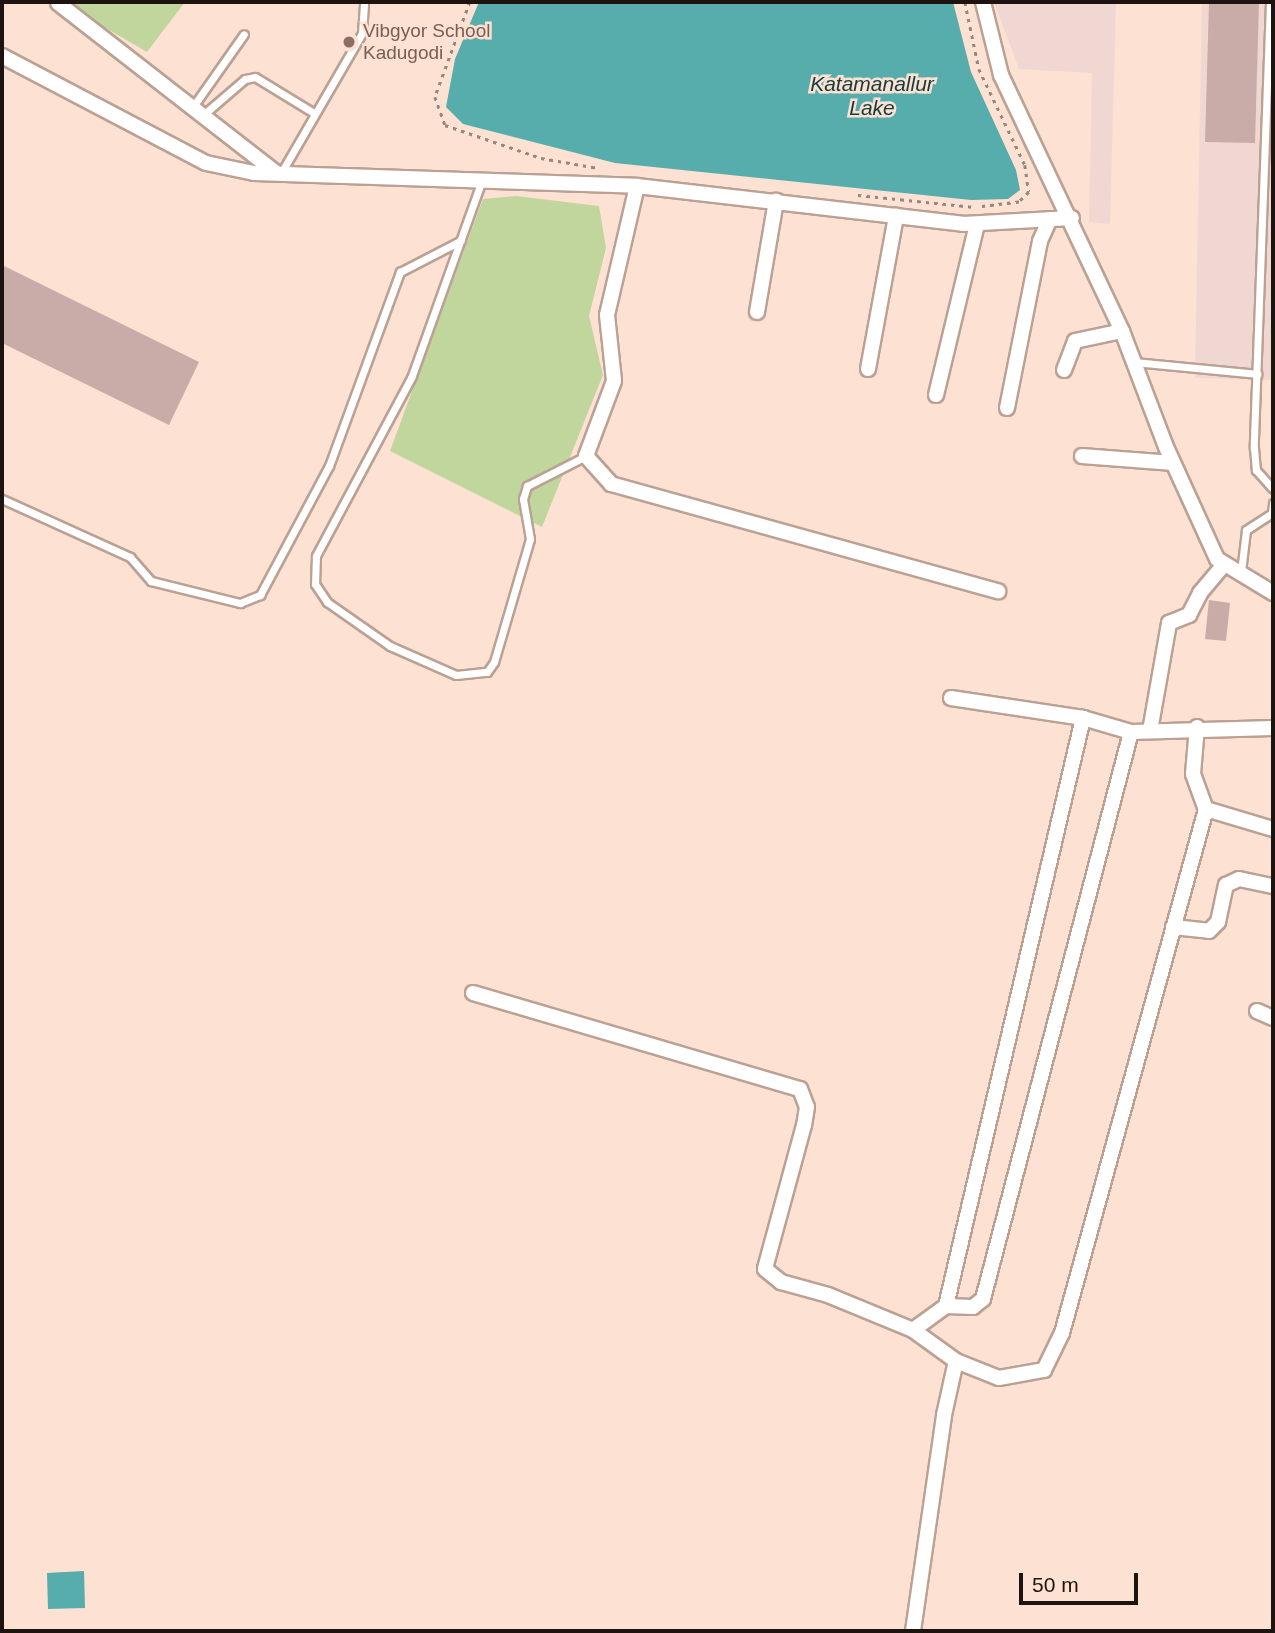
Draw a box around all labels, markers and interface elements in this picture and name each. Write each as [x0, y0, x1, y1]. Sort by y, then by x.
place label: Vibgyor School Kadugodi [363, 20, 490, 64]
marker: Vibgyor School Kadugodi [341, 34, 357, 50]
water label: Katamanallur Lake [810, 71, 934, 121]
scale bar [1023, 1560, 1142, 1604]
text: 50 m [1032, 1573, 1079, 1596]

